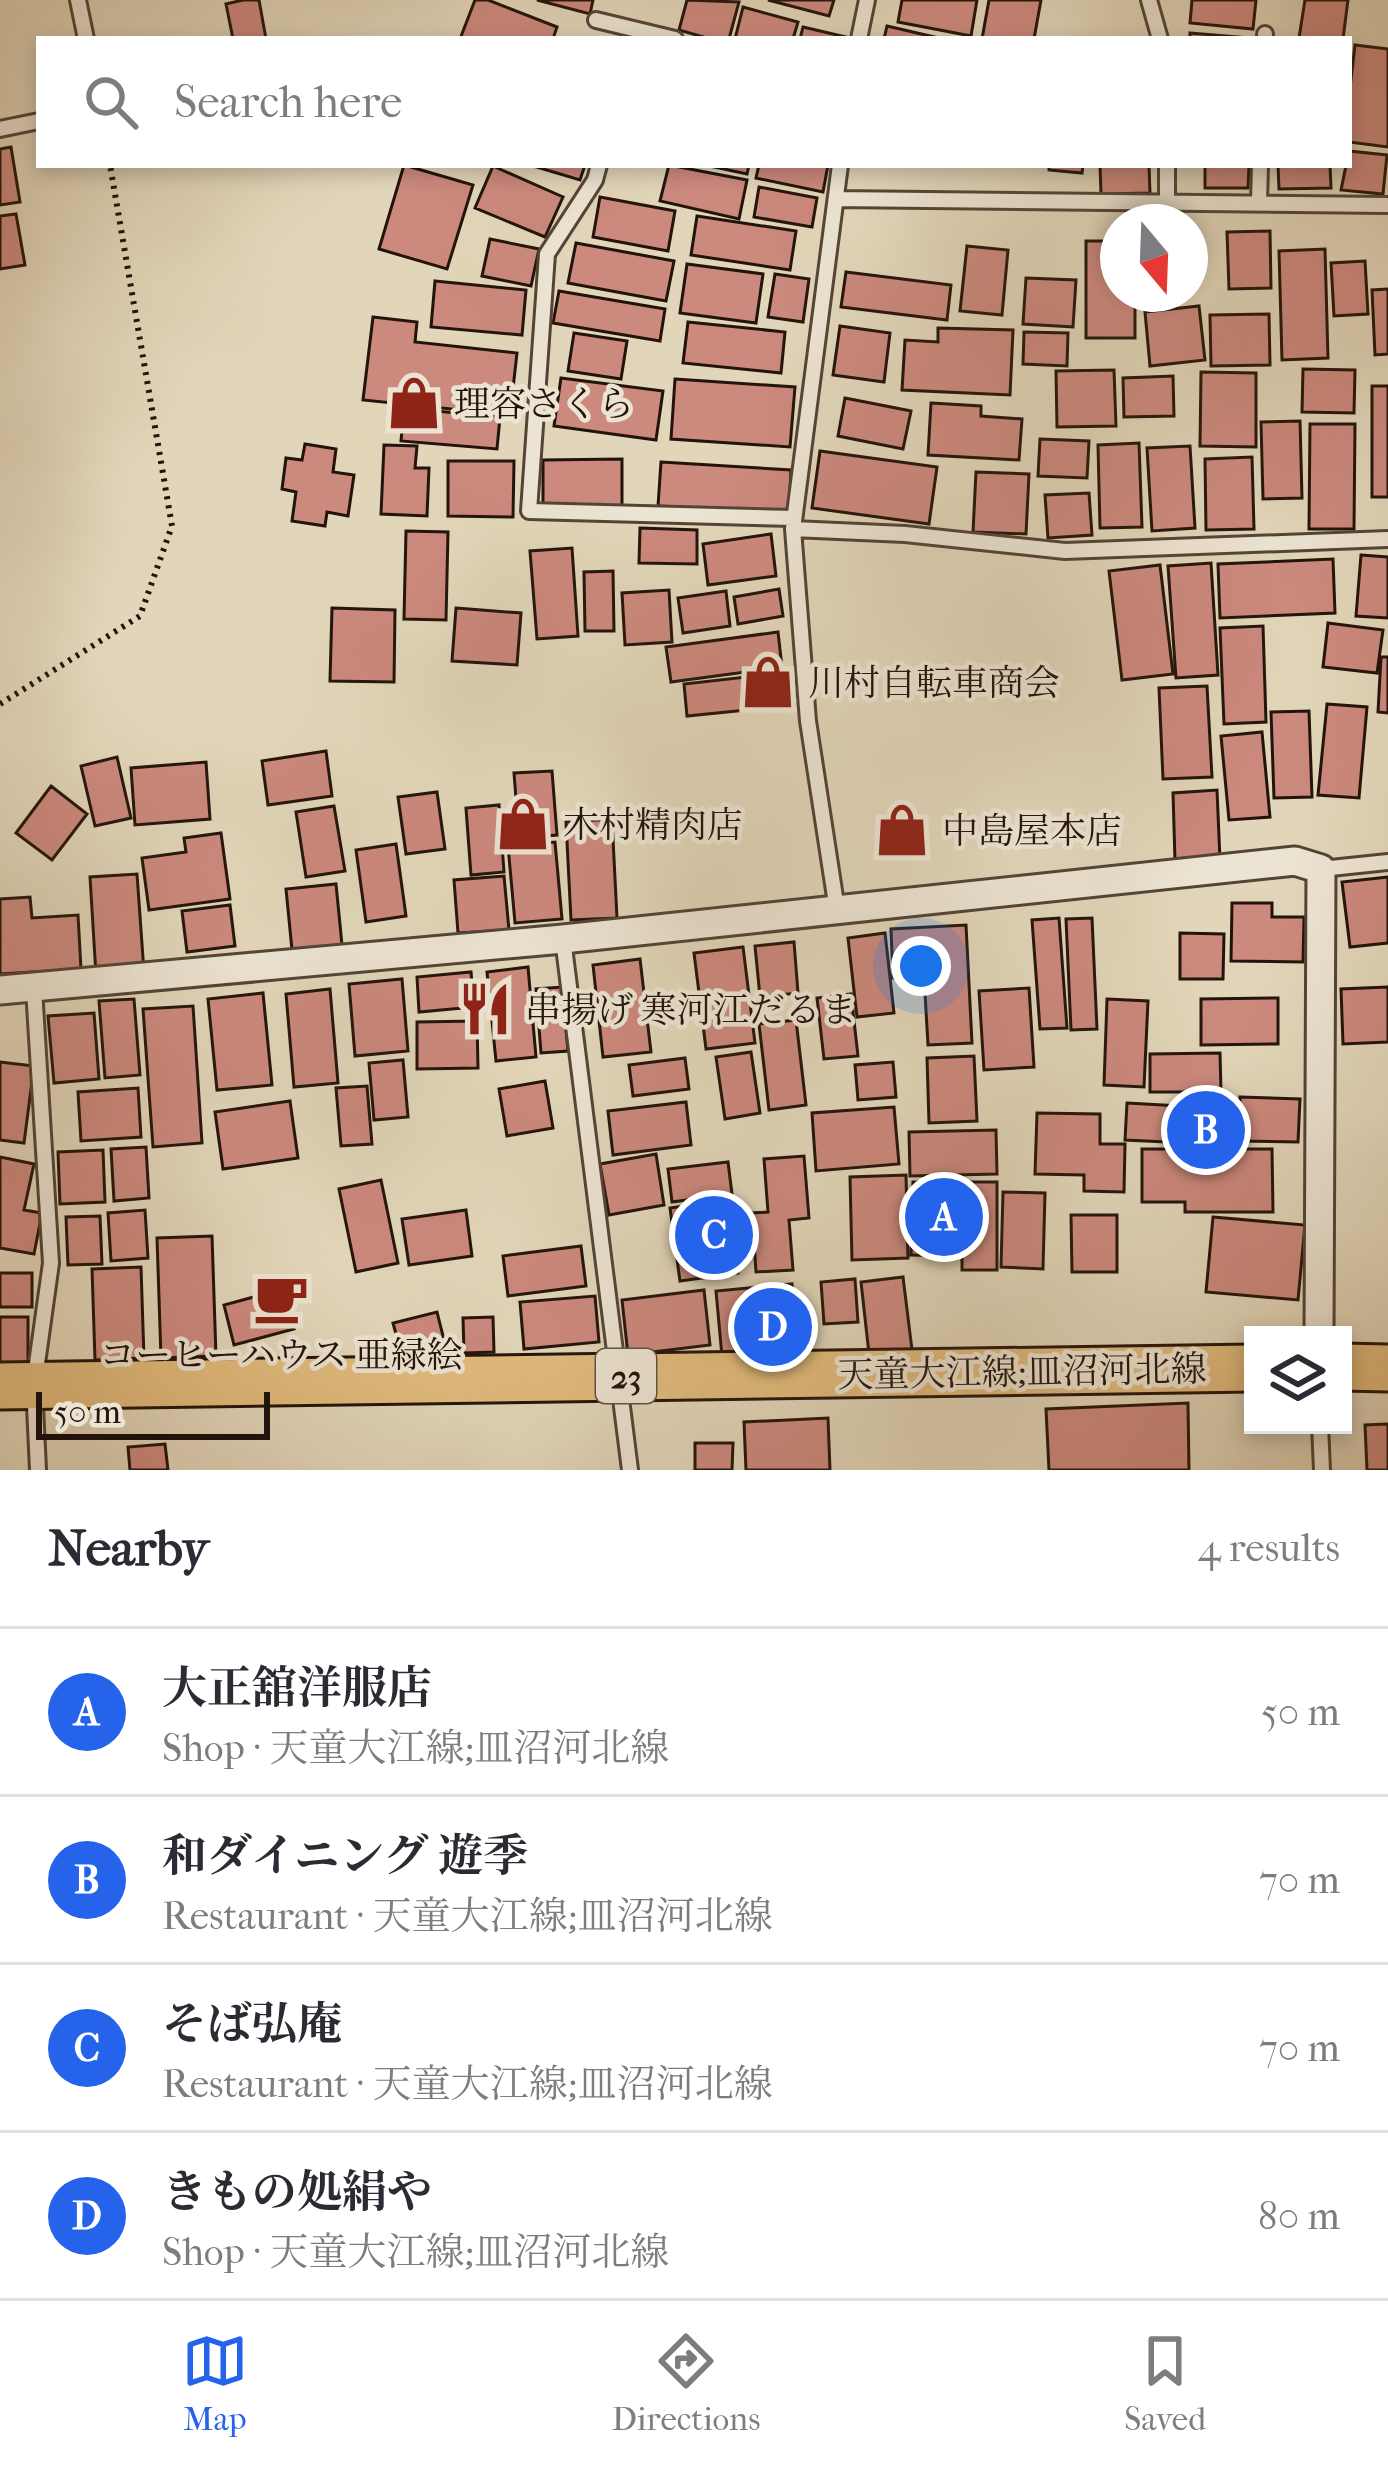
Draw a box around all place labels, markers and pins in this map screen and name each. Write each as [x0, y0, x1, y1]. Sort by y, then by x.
shop icon: 理容さくら [385, 374, 443, 432]
place label: 理容さくら [454, 383, 634, 425]
shop icon: 川村自転車商会 [739, 653, 797, 711]
place label: 川村自転車商会 [808, 662, 1060, 704]
shop icon: 木村精肉店 [494, 795, 552, 853]
shop icon: 中島屋本店 [873, 801, 931, 859]
place label: 木村精肉店 [563, 804, 743, 846]
place label: 中島屋本店 [942, 810, 1122, 852]
restaurant icon: 串揚げ 寒河江だるま [456, 980, 514, 1038]
place label: 串揚げ 寒河江だるま [525, 989, 857, 1031]
pin: B [1167, 1085, 1245, 1175]
pin: A [905, 1172, 983, 1262]
pin: C [675, 1190, 753, 1280]
cafe icon: コーヒーハウス 亜緑絵 [252, 1269, 310, 1327]
pin: D [734, 1282, 812, 1372]
place label: コーヒーハウス 亜緑絵 [99, 1334, 463, 1376]

